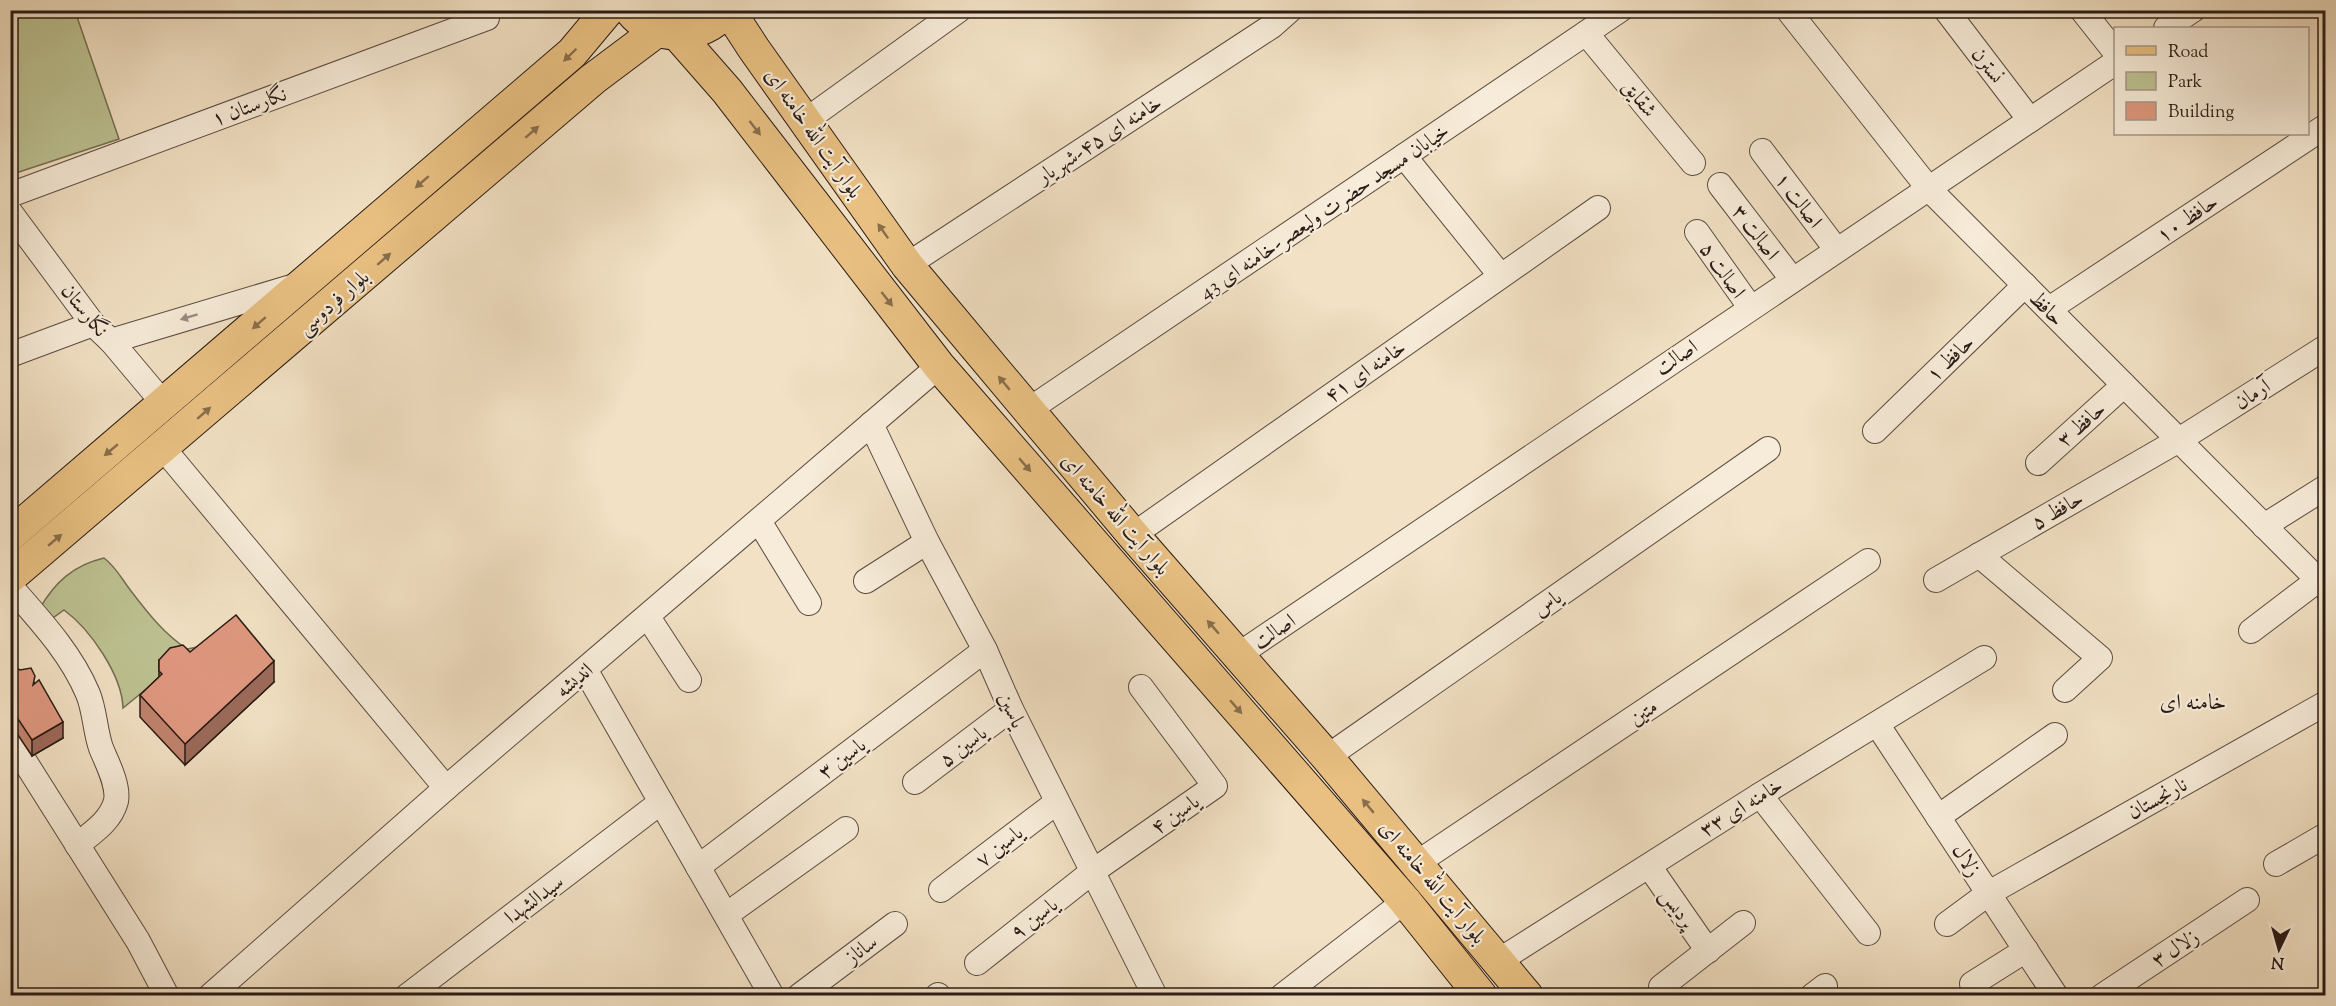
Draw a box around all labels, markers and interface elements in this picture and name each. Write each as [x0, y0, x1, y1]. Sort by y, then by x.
legend [2114, 27, 2309, 135]
text: Road [2168, 40, 2208, 66]
street label: نسترن [1963, 42, 2010, 91]
one-way arrow [563, 47, 577, 61]
street label: بلوار آیت الله خامنه ای [756, 60, 872, 206]
text: Park [2168, 70, 2203, 96]
street label: شقایق [1614, 74, 1663, 125]
street label: نگارستان ۱ [208, 80, 291, 135]
street label: خامنه ای ۴۵-شهریار [1030, 89, 1169, 194]
text: Building [2168, 100, 2234, 126]
street label: خیابان مسجد حضرت ولیعصر-خامنه ای 43 [1194, 117, 1456, 308]
one-way arrow [749, 119, 761, 135]
one-way arrow [524, 126, 539, 139]
street label: اصالت ۱ [1766, 167, 1828, 235]
one-way arrow [415, 175, 430, 188]
street label: حافظ ۱۰ [2151, 188, 2225, 251]
street label: اصالت ۳ [1723, 199, 1785, 267]
one-way arrow [877, 223, 889, 239]
street label: اصالت ۵ [1691, 237, 1752, 306]
one-way arrow [376, 252, 391, 266]
street label: بلوار فردوسی [292, 264, 377, 343]
street label: نگارستان [53, 278, 114, 345]
street label: حافظ [2021, 285, 2070, 334]
one-way arrow [881, 291, 893, 307]
one-way arrow [180, 313, 198, 322]
one-way arrow [252, 316, 267, 329]
street label: حافظ ۱ [1921, 329, 1982, 390]
street label: اصالت [1650, 333, 1705, 384]
street label: خامنه ای ۴۱ [1319, 334, 1413, 412]
street label: آرمان [2229, 371, 2279, 419]
one-way arrow [998, 375, 1011, 391]
street label: حافظ ۳ [2051, 396, 2113, 455]
one-way arrow [196, 407, 211, 420]
one-way arrow [104, 443, 119, 456]
street label: بلوار آیت الله خامنه ای [1053, 445, 1179, 583]
one-way arrow [1018, 457, 1031, 472]
street label: حافظ ۵ [2026, 485, 2090, 539]
one-way arrow [48, 534, 63, 547]
street label: یاس [1527, 583, 1570, 625]
street label: اصالت [1248, 607, 1303, 658]
one-way arrow [1206, 619, 1220, 634]
street label: اندیشه [550, 657, 601, 706]
street label: یاسین [989, 688, 1032, 735]
district label: خامنه ای [2160, 688, 2226, 720]
street label: متین [1624, 693, 1665, 734]
one-way arrow [1229, 699, 1242, 714]
street label: یاسین ۵ [934, 719, 995, 776]
street label: یاسین ۳ [813, 731, 874, 788]
street label: خامنه ای ۳۳ [1695, 771, 1789, 846]
street label: نارنجستان [2122, 771, 2193, 829]
street label: یاسین ۴ [1146, 787, 1207, 843]
one-way arrow [1362, 798, 1375, 814]
street label: بلوار آیت الله خامنه ای [1371, 812, 1495, 952]
street label: یاسین ۷ [970, 819, 1031, 876]
street label: زلال [1943, 838, 1987, 884]
street label: سیدالشهدا [499, 868, 571, 933]
street label: پردیس [1651, 882, 1703, 938]
street label: یاسین ۹ [1005, 891, 1066, 948]
north arrow [2249, 919, 2309, 979]
street label: ۳ زلال [2146, 923, 2206, 976]
street label: ساناز [838, 929, 885, 974]
text: N [2270, 949, 2285, 973]

